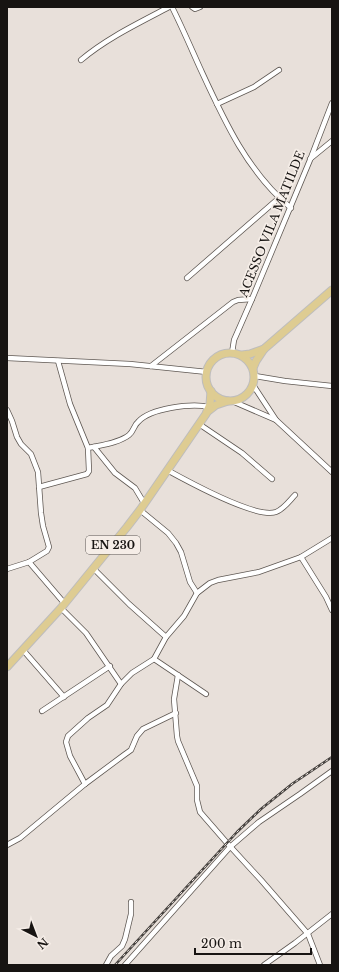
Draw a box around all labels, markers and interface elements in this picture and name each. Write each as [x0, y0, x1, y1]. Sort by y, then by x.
street label: ACESSO VILA MATILDE [235, 148, 308, 300]
road number: EN 230 [86, 536, 140, 554]
north arrow [16, 916, 56, 956]
scale bar [195, 930, 311, 956]
text: N [34, 935, 51, 953]
text: 200 m [201, 936, 242, 951]

